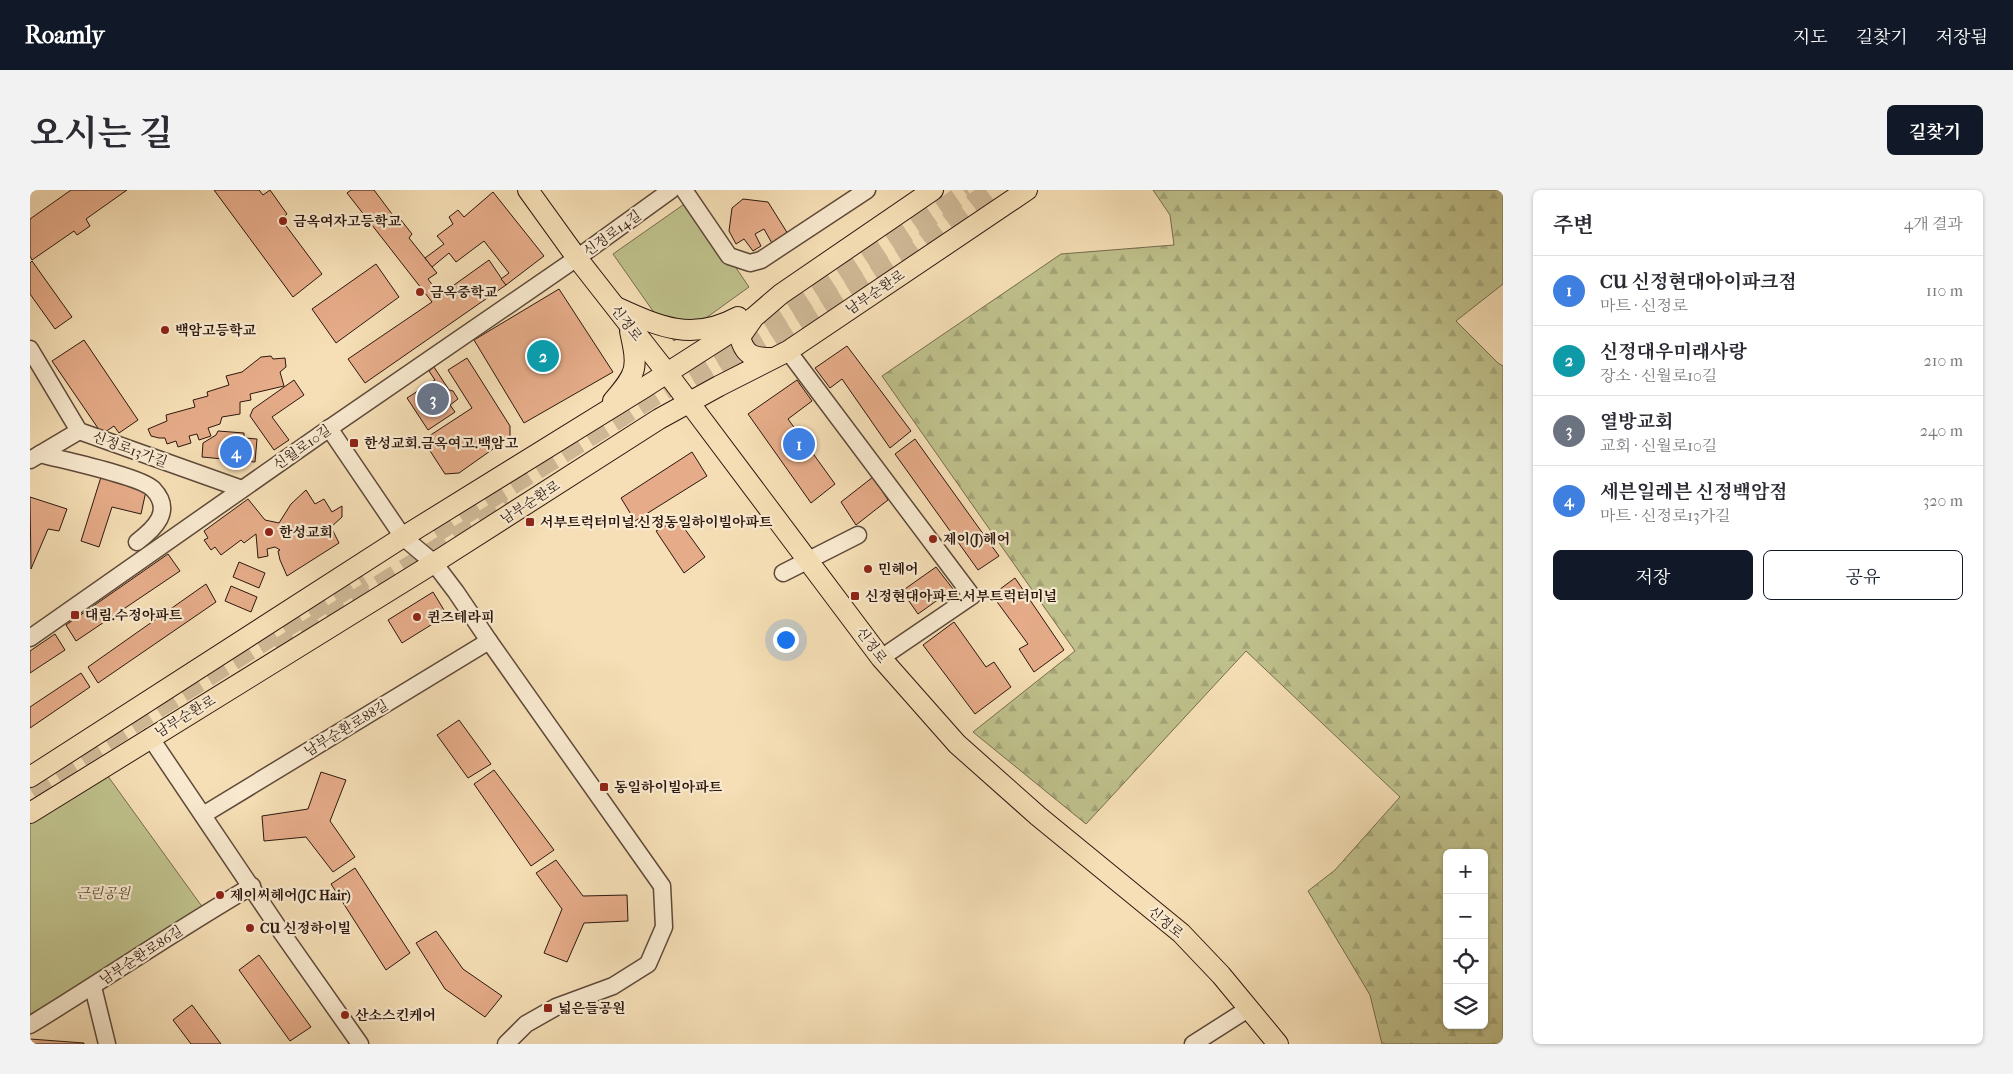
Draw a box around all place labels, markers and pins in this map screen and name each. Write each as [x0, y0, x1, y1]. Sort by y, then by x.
place label: 금옥여자고등학교 [293, 213, 402, 230]
marker: 금옥여자고등학교 [277, 215, 289, 227]
place label: 금옥중학교 [430, 284, 498, 301]
marker: 금옥중학교 [414, 286, 426, 298]
place label: 백암고등학교 [175, 322, 257, 339]
marker: 백암고등학교 [159, 324, 171, 336]
pin: 2 [527, 337, 559, 375]
pin: 3 [417, 380, 449, 418]
pin: 1 [783, 425, 815, 463]
pin: 4 [220, 433, 252, 471]
place label: 한성교회.금옥여고.백암고 [364, 435, 519, 452]
marker: 한성교회.금옥여고.백암고 [348, 437, 360, 449]
place label: 서부트럭터미널.신정동일하이빌아파트 [540, 514, 773, 531]
marker: 서부트럭터미널.신정동일하이빌아파트 [524, 516, 536, 528]
place label: 한성교회 [279, 524, 333, 541]
marker: 한성교회 [263, 526, 275, 538]
place label: 제이(J)헤어 [943, 531, 1010, 548]
marker: 제이(J)헤어 [927, 533, 939, 545]
place label: 민헤어 [878, 561, 919, 578]
marker: 민헤어 [862, 563, 874, 575]
place label: 신정현대아파트.서부트럭터미널 [865, 588, 1057, 605]
marker: 신정현대아파트.서부트럭터미널 [849, 590, 861, 602]
place label: 대림.수정아파트 [85, 607, 183, 624]
marker: 대림.수정아파트 [69, 609, 81, 621]
place label: 퀸즈테라피 [427, 609, 495, 626]
marker: 퀸즈테라피 [411, 611, 423, 623]
place label: 동일하이빌아파트 [614, 779, 723, 796]
marker: 동일하이빌아파트 [598, 781, 610, 793]
place label: 제이씨헤어(JC Hair) [230, 887, 351, 904]
marker: 제이씨헤어(JC Hair) [214, 889, 226, 901]
place label: CU 신정하이빌 [260, 920, 351, 937]
marker: CU 신정하이빌 [244, 922, 256, 934]
place label: 넓은들공원 [558, 1000, 626, 1017]
marker: 넓은들공원 [542, 1002, 554, 1014]
place label: 산소스킨케어 [355, 1007, 436, 1024]
marker: 산소스킨케어 [339, 1009, 351, 1021]

